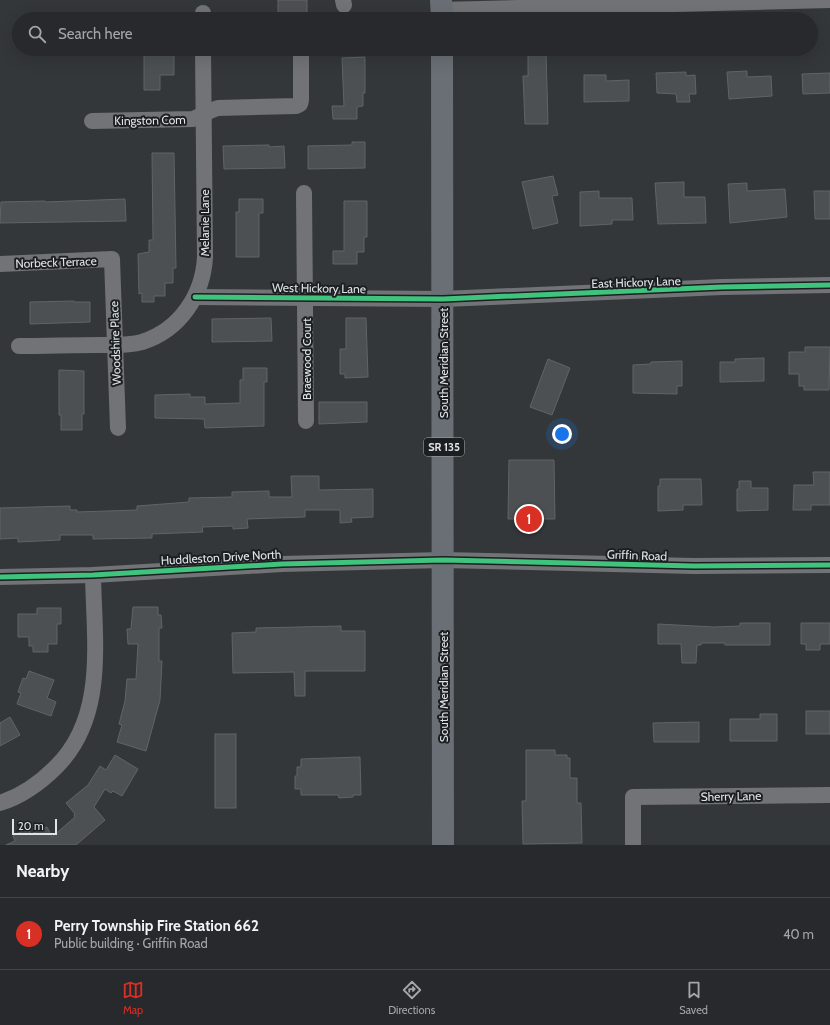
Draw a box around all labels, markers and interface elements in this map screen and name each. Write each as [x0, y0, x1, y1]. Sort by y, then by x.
search box [12, 12, 818, 56]
icon: search [26, 23, 48, 45]
text: Search here [58, 25, 133, 43]
street label: Kingston Com [114, 112, 186, 128]
street label: Melanie Lane [197, 189, 212, 257]
street label: Norbeck Terrace [15, 253, 97, 271]
street label: East Hickory Lane [591, 273, 681, 291]
street label: West Hickory Lane [272, 280, 366, 296]
street label: Woodshire Place [106, 301, 124, 385]
street label: South Meridian Street [436, 308, 451, 418]
street label: Braewood Court [299, 318, 314, 400]
your location [552, 424, 572, 444]
road number: SR 135 [424, 438, 464, 456]
pin: 1 [516, 504, 542, 534]
street label: Huddleston Drive North [160, 546, 282, 568]
street label: Griffin Road [607, 546, 667, 564]
street label: South Meridian Street [436, 632, 451, 742]
street label: Sherry Lane [701, 788, 761, 804]
scale bar [12, 817, 57, 836]
text: 20 m [18, 819, 44, 833]
text: Nearby [16, 861, 69, 881]
text: Perry Township Fire Station 662 [54, 917, 259, 935]
text: 1 [27, 926, 31, 942]
text: 40 m [783, 926, 814, 942]
text: Public building · Griffin Road [54, 935, 208, 951]
tab: Map [122, 979, 144, 1017]
tab: Directions [388, 979, 435, 1017]
tab: Saved [679, 979, 708, 1017]

